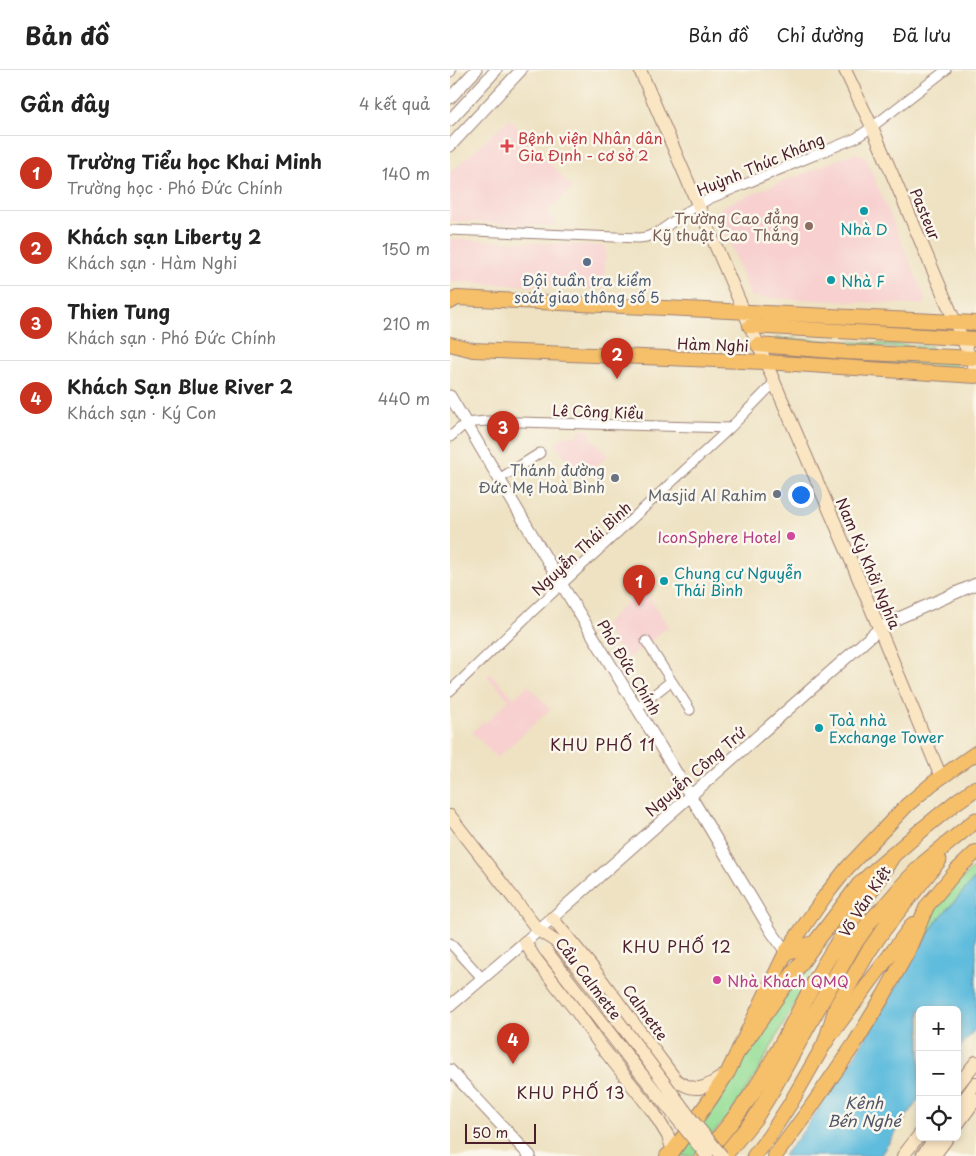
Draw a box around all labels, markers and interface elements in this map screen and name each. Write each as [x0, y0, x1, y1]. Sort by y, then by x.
text: Bản đồ [25, 17, 109, 53]
text: Bản đồ [688, 21, 749, 48]
text: Chỉ đường [777, 21, 864, 48]
text: Đã lưu [892, 21, 951, 48]
text: Gần đây [20, 87, 110, 119]
text: 4 kết quả [359, 91, 430, 115]
place label: Bệnh viện Nhân dân Gia Định - cơ sở 2 [518, 126, 663, 166]
street label: Huỳnh Thúc Kháng [693, 127, 827, 201]
marker: Bệnh viện Nhân dân Gia Định - cơ sở 2 [500, 139, 514, 153]
text: Trường Tiểu học Khai Minh [67, 147, 322, 175]
text: 1 [32, 161, 40, 185]
text: 140 m [382, 161, 430, 185]
text: Trường học · Phó Đức Chính [67, 175, 283, 199]
street label: Pasteur [905, 185, 947, 243]
marker: Nhà D [858, 205, 870, 217]
place label: Trường Cao đẳng Kỹ thuật Cao Thắng [652, 206, 799, 246]
place label: Nhà D [840, 217, 888, 240]
marker: Trường Cao đẳng Kỹ thuật Cao Thắng [803, 220, 815, 232]
text: Khách sạn Liberty 2 [67, 222, 261, 250]
text: 2 [30, 236, 42, 260]
text: 150 m [382, 236, 430, 260]
text: Khách sạn · Hàm Nghi [67, 250, 237, 274]
marker: Đội tuần tra kiểm soát giao thông số 5 [581, 256, 593, 268]
place label: Đội tuần tra kiểm soát giao thông số 5 [514, 268, 660, 308]
place label: Nhà F [841, 269, 885, 292]
marker: Nhà F [825, 274, 837, 286]
text: Thien Tung [67, 297, 170, 325]
text: 3 [31, 311, 41, 335]
text: 210 m [382, 311, 430, 335]
text: Khách sạn · Phó Đức Chính [67, 325, 276, 349]
street label: Hàm Nghi [677, 331, 749, 357]
pin: 2 [601, 338, 633, 379]
text: Khách Sạn Blue River 2 [67, 372, 293, 400]
text: 4 [31, 386, 41, 410]
text: 440 m [378, 386, 430, 410]
street label: Lê Công Kiều [552, 398, 644, 424]
text: Khách sạn · Ký Con [67, 400, 216, 424]
pin: 3 [487, 411, 519, 452]
place label: Thánh đường Đức Mẹ Hoà Bình [478, 458, 605, 498]
marker: Thánh đường Đức Mẹ Hoà Bình [609, 472, 621, 484]
your location [788, 482, 814, 508]
place label: Masjid Al Rahim [648, 483, 767, 506]
marker: Masjid Al Rahim [771, 488, 783, 500]
street label: Nam Kỳ Khởi Nghĩa [831, 494, 907, 633]
street label: Nguyễn Thái Bình [526, 496, 636, 600]
place label: IconSphere Hotel [657, 525, 781, 548]
marker: IconSphere Hotel [785, 530, 797, 542]
place label: Chung cư Nguyễn Thái Bình [674, 561, 802, 601]
pin: 1 [623, 565, 655, 606]
marker: Chung cư Nguyễn Thái Bình [658, 575, 670, 587]
street label: Phó Đức Chính [592, 615, 668, 719]
place label: Toà nhà Exchange Tower [829, 708, 944, 748]
street label: Nguyễn Công Trứ [640, 720, 751, 821]
marker: Toà nhà Exchange Tower [813, 722, 825, 734]
district label: KHU PHỐ 11 [550, 732, 656, 756]
street label: Võ Văn Kiệt [832, 861, 896, 941]
street label: Cầu Calmette [550, 932, 628, 1024]
district label: KHU PHỐ 12 [622, 934, 732, 958]
place label: Nhà Khách QMQ [727, 969, 849, 992]
marker: Nhà Khách QMQ [711, 974, 723, 986]
street label: Calmette [618, 979, 674, 1045]
map controls [916, 1006, 961, 1141]
button: + [916, 1006, 961, 1051]
pin: 4 [497, 1023, 529, 1064]
button: − [916, 1051, 961, 1096]
district label: KHU PHỐ 13 [516, 1080, 626, 1104]
water label: Kênh Bến Nghé [827, 1090, 903, 1132]
button: locate [916, 1096, 961, 1141]
scale bar [465, 1121, 536, 1144]
text: 50 m [472, 1122, 508, 1143]

